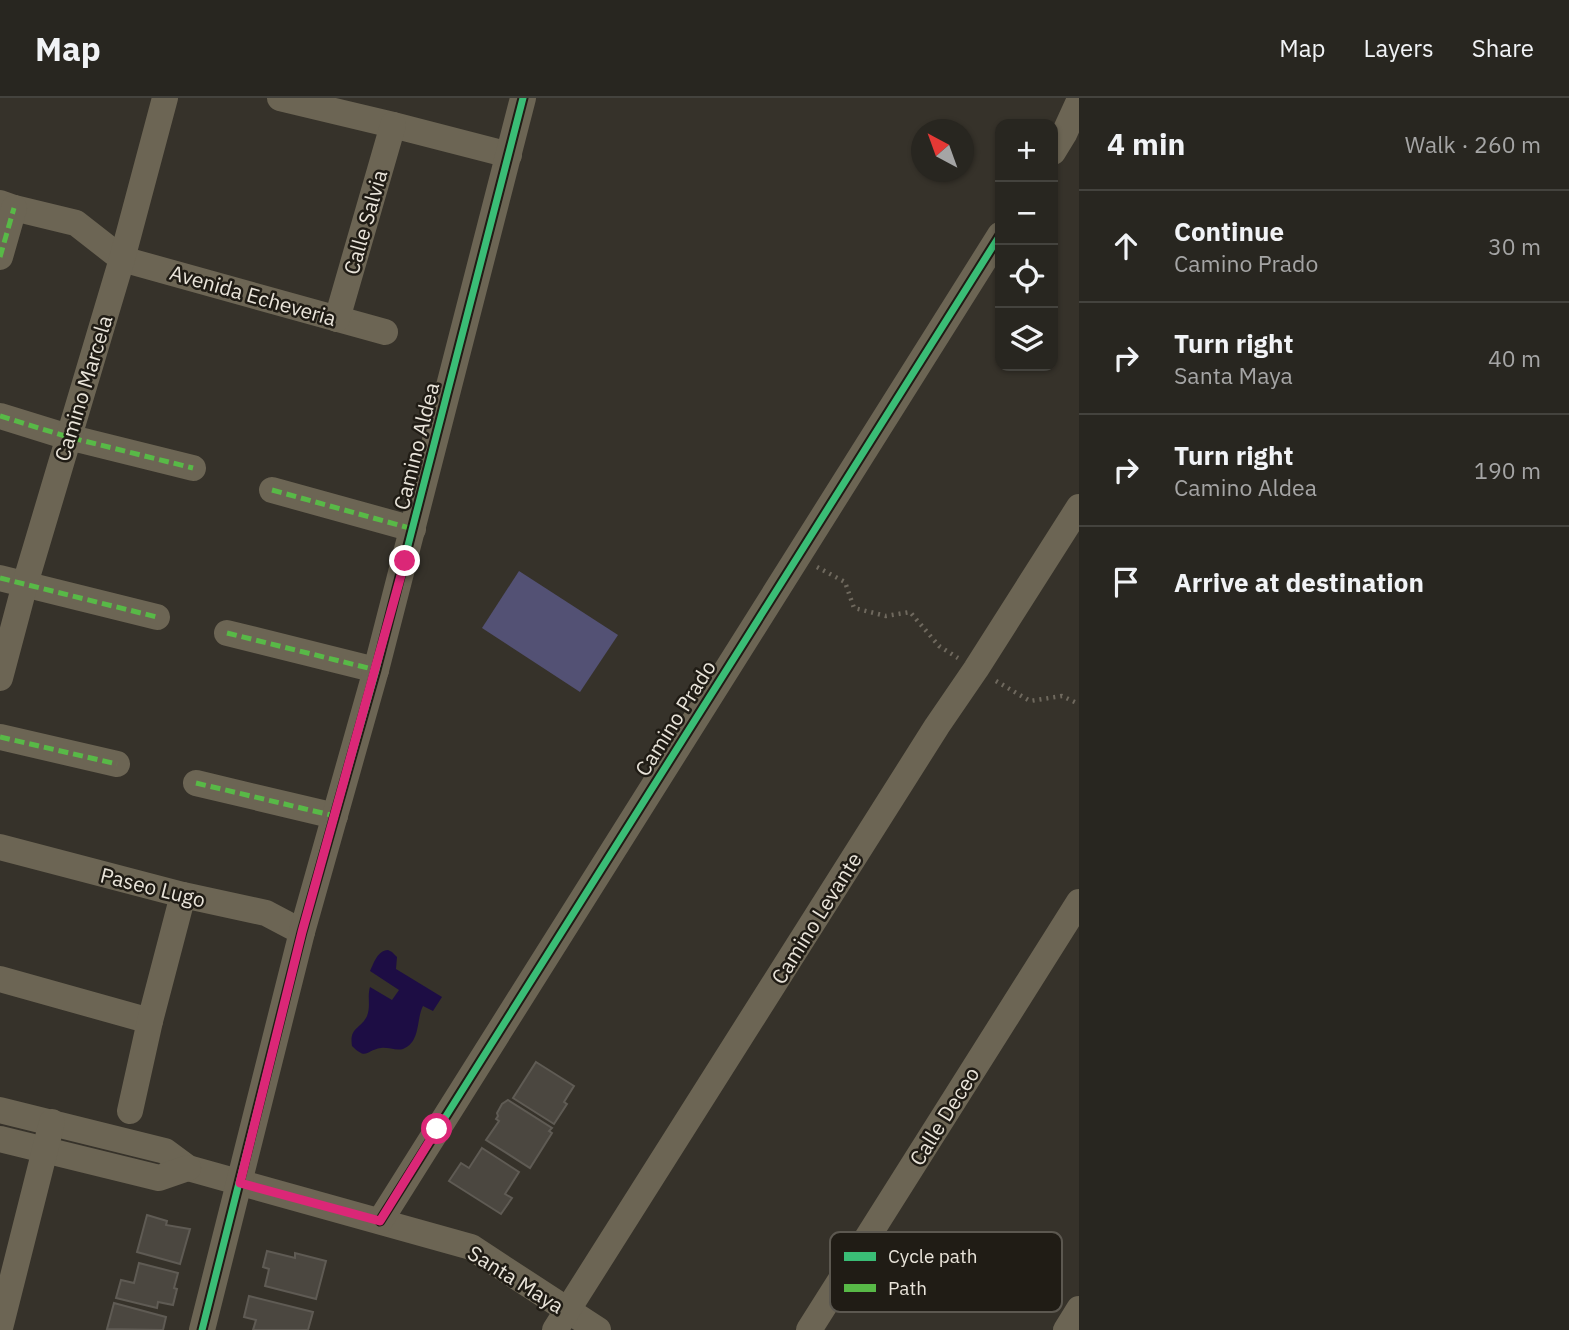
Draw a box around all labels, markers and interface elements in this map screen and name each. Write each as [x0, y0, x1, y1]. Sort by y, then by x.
text: Map [35, 27, 101, 70]
text: Map [1279, 32, 1326, 64]
text: Layers [1364, 32, 1434, 64]
text: Share [1472, 32, 1534, 64]
north arrow [911, 119, 974, 182]
map controls [995, 119, 1058, 371]
button: + [995, 119, 1058, 182]
text: 4 min [1107, 124, 1185, 163]
text: Walk · 260 m [1405, 129, 1541, 159]
street label: Calle Salvia [337, 166, 393, 278]
button: − [995, 182, 1058, 245]
text: Continue [1174, 214, 1284, 248]
icon: ahead [1107, 227, 1145, 265]
text: 30 m [1488, 231, 1541, 261]
button: locate [995, 245, 1058, 308]
text: Camino Prado [1174, 248, 1318, 278]
street label: Avenida Echeveria [166, 258, 340, 332]
button: layers [995, 308, 1058, 371]
street label: Camino Marcela [48, 312, 118, 464]
text: Turn right [1174, 326, 1293, 360]
icon: right [1107, 339, 1145, 377]
text: 40 m [1488, 343, 1541, 373]
text: Santa Maya [1174, 360, 1293, 390]
street label: Camino Aldea [387, 379, 445, 513]
text: Turn right [1174, 438, 1293, 472]
icon: right [1107, 451, 1145, 489]
text: 190 m [1474, 455, 1541, 485]
text: Camino Aldea [1174, 472, 1317, 502]
route end [389, 545, 420, 576]
icon: arrive [1107, 563, 1145, 601]
text: Arrive at destination [1174, 565, 1424, 599]
street label: Camino Prado [628, 655, 722, 781]
street label: Camino Levante [764, 847, 868, 989]
street label: Paseo Lugo [98, 860, 208, 914]
street label: Calle Deceo [903, 1061, 985, 1171]
route start [421, 1113, 452, 1144]
legend [830, 1232, 1062, 1312]
street label: Santa Maya [463, 1238, 569, 1320]
text: Cycle path [888, 1244, 977, 1268]
text: Path [888, 1276, 927, 1300]

